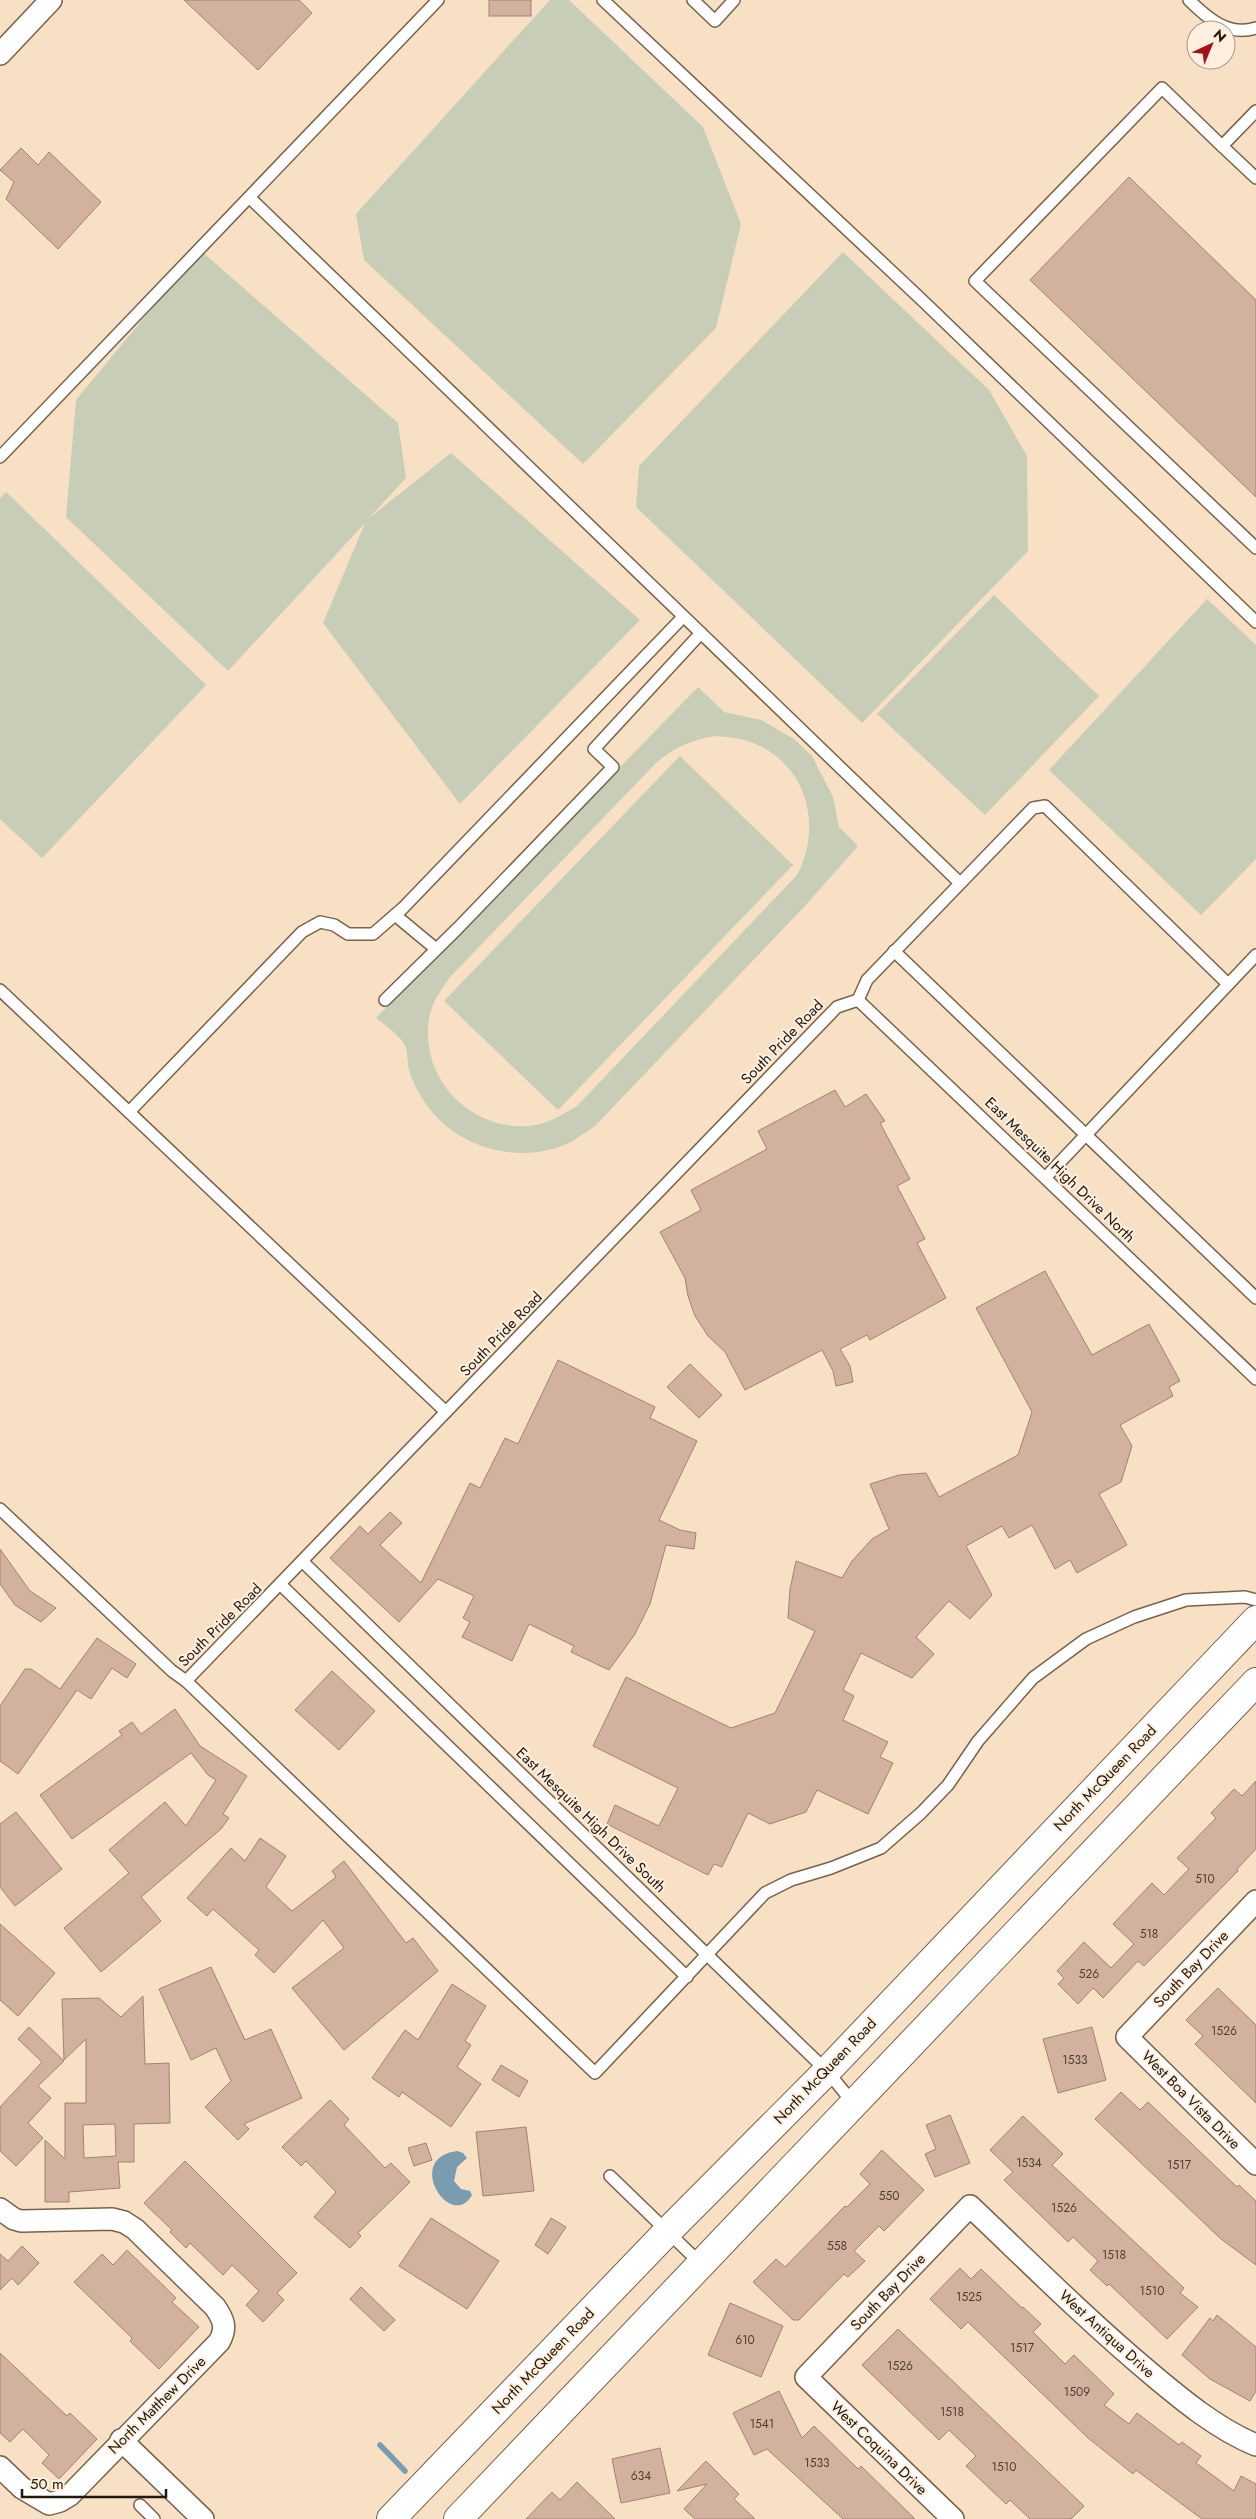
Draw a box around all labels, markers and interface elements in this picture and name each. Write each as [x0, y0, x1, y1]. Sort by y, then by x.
north arrow [1186, 20, 1236, 70]
text: N [1209, 25, 1231, 47]
street label: South Pride Road [736, 995, 828, 1089]
street label: East Mesquite High Drive North [980, 1092, 1140, 1248]
street label: South Pride Road [455, 1287, 547, 1381]
street label: South Pride Road [173, 1578, 267, 1672]
street label: North McQueen Road [1048, 1720, 1162, 1836]
street label: East Mesquite High Drive South [511, 1742, 671, 1898]
house number: 510 [1195, 1870, 1215, 1888]
house number: 518 [1140, 1925, 1158, 1943]
street label: South Bay Drive [1148, 1925, 1234, 2013]
house number: 526 [1079, 1965, 1099, 1983]
street label: North McQueen Road [768, 2013, 882, 2129]
house number: 1526 [1211, 2022, 1237, 2040]
street label: West Boa Vista Drive [1136, 2045, 1246, 2155]
house number: 1533 [1062, 2051, 1088, 2069]
house number: 1534 [1016, 2154, 1042, 2172]
house number: 1517 [1167, 2156, 1192, 2174]
house number: 550 [879, 2187, 899, 2205]
house number: 1526 [1051, 2199, 1077, 2217]
house number: 558 [827, 2237, 847, 2255]
house number: 1518 [1102, 2246, 1126, 2264]
street label: South Bay Drive [845, 2248, 931, 2336]
house number: 1510 [1140, 2282, 1164, 2300]
street label: West Antiqua Drive [1054, 2285, 1160, 2383]
house number: 1525 [956, 2288, 982, 2306]
street label: North McQueen Road [486, 2303, 600, 2419]
house number: 610 [735, 2331, 755, 2349]
house number: 1517 [1010, 2339, 1035, 2357]
street label: North Matthew Drive [103, 2351, 211, 2459]
house number: 1526 [887, 2357, 913, 2375]
house number: 1509 [1064, 2383, 1090, 2401]
street label: West Coquina Drive [826, 2396, 933, 2500]
house number: 1518 [940, 2403, 964, 2421]
house number: 1541 [750, 2415, 774, 2433]
house number: 1533 [804, 2454, 830, 2472]
house number: 1510 [992, 2458, 1016, 2476]
scale bar [22, 2466, 166, 2498]
house number: 634 [631, 2467, 651, 2485]
text: 50 m [30, 2473, 64, 2495]

